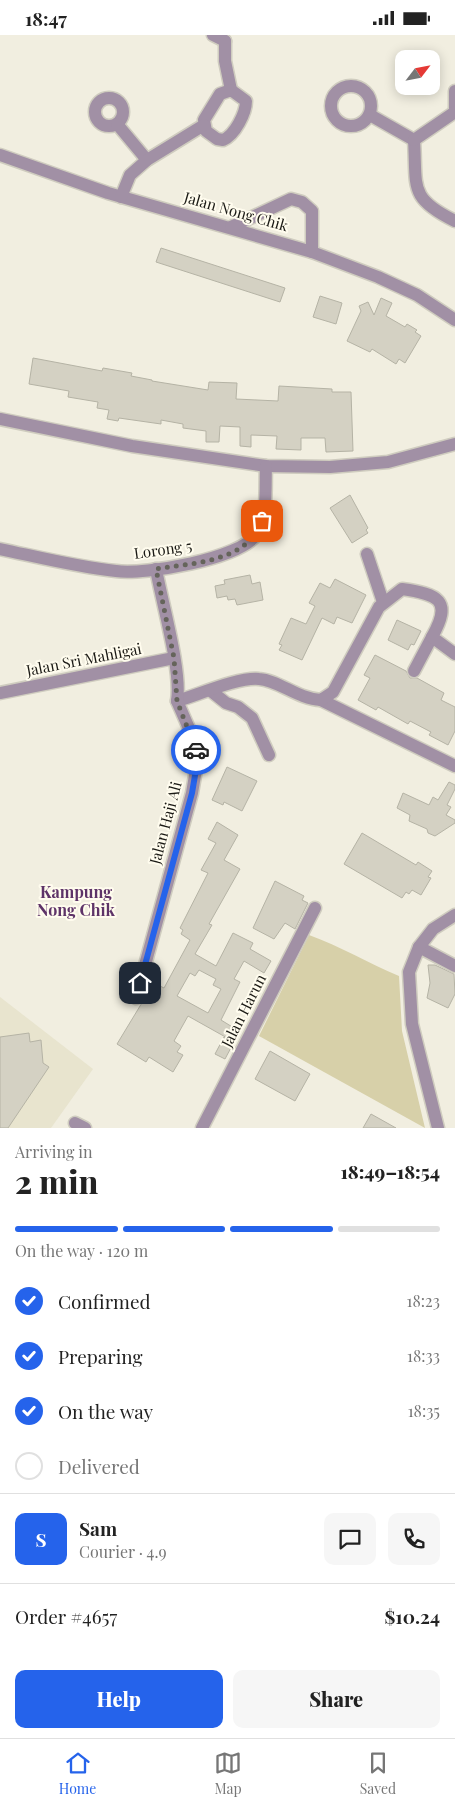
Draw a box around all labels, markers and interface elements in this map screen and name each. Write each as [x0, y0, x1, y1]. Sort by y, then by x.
text: 18:47 [25, 5, 67, 31]
north arrow [395, 50, 440, 95]
map controls [395, 50, 440, 95]
street label: Jalan Nong Chik [181, 186, 291, 236]
pin [241, 500, 283, 542]
icon: bag [248, 507, 276, 535]
street label: Lorong 5 [133, 535, 193, 563]
street label: Jalan Sri Mahligai [23, 638, 144, 680]
courier [171, 725, 221, 775]
icon: car [182, 736, 210, 764]
street label: Jalan Haji Ali [144, 779, 186, 867]
district label: Kampung Nong Chik [37, 881, 116, 920]
pin [119, 962, 161, 1004]
icon: home [126, 969, 154, 997]
street label: Jalan Harun [216, 971, 270, 1051]
text: Arriving in [15, 1141, 93, 1162]
text: 18:49–18:54 [340, 1158, 440, 1184]
text: 2 min [15, 1159, 98, 1202]
text: On the way · 120 m [15, 1240, 148, 1261]
icon: check [15, 1287, 43, 1315]
text: Confirmed [58, 1288, 151, 1314]
text: 18:23 [407, 1290, 440, 1311]
icon: check [15, 1342, 43, 1370]
text: Preparing [58, 1343, 143, 1369]
text: 18:33 [407, 1345, 440, 1366]
icon: check [15, 1397, 43, 1425]
text: On the way [58, 1398, 153, 1424]
text: 18:35 [408, 1400, 440, 1421]
text: Delivered [58, 1453, 140, 1479]
button: chat [324, 1513, 376, 1565]
button: phone [388, 1513, 440, 1565]
text: Sam [79, 1515, 117, 1541]
text: S [35, 1526, 47, 1552]
text: Courier · 4.9 [79, 1541, 167, 1562]
text: Order #4657 [15, 1603, 117, 1629]
text: $10.24 [384, 1603, 440, 1629]
button: Help [15, 1670, 223, 1728]
button: Share [233, 1670, 440, 1728]
tab: Home [59, 1749, 96, 1798]
tab: Map [214, 1749, 242, 1798]
tab: Saved [360, 1749, 396, 1798]

